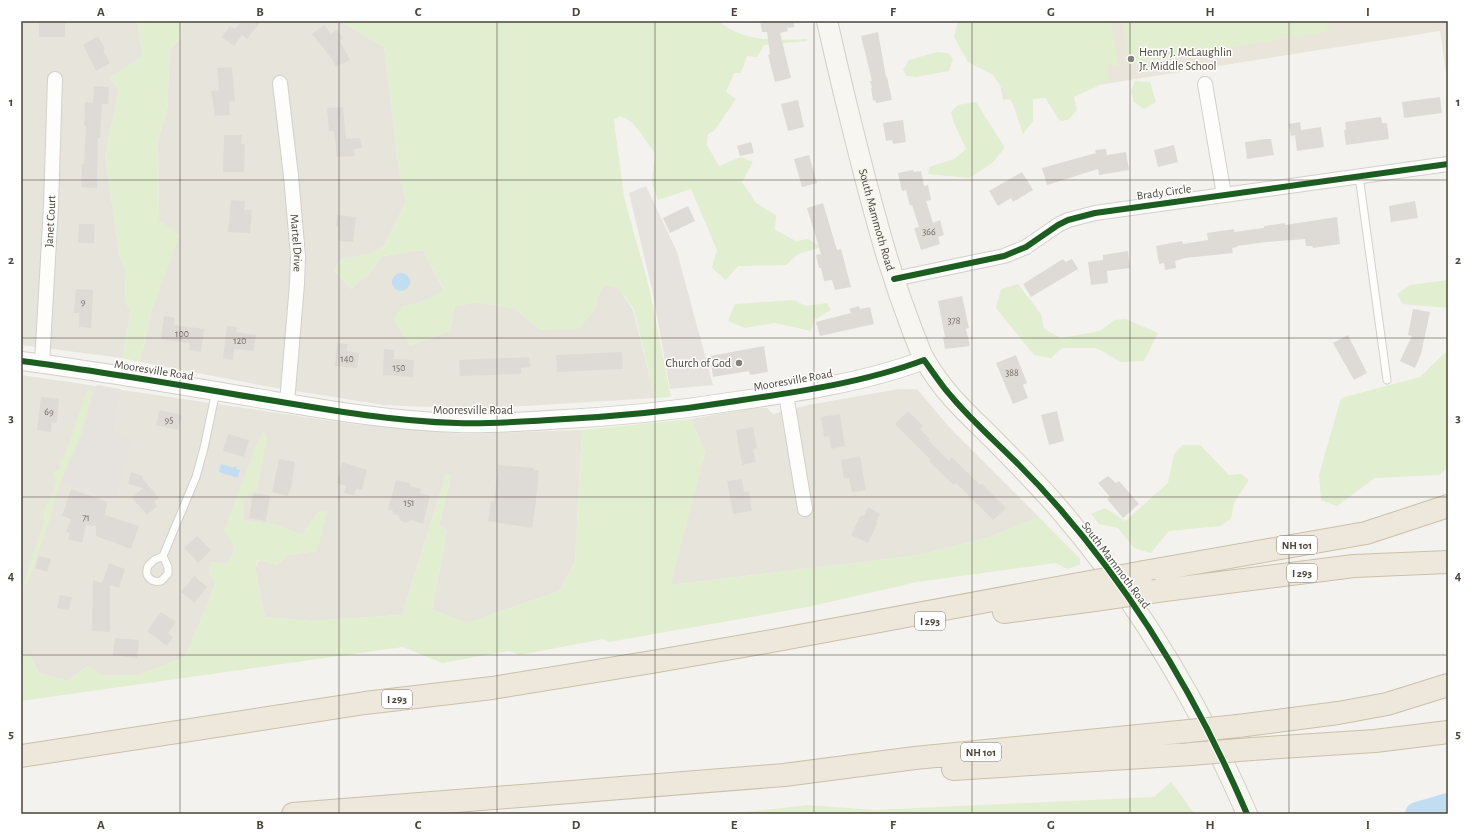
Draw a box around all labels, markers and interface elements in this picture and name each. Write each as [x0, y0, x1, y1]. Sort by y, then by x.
text: A [97, 6, 105, 19]
text: B [256, 6, 264, 19]
text: C [415, 6, 422, 19]
text: D [572, 6, 581, 19]
text: E [731, 6, 738, 19]
text: F [890, 6, 897, 19]
text: G [1047, 6, 1055, 19]
text: H [1205, 6, 1215, 19]
text: I [1366, 6, 1370, 19]
place label: Henry J. McLaughlin Jr. Middle School [1139, 46, 1232, 72]
marker: Henry J. McLaughlin Jr. Middle School [1126, 54, 1136, 64]
text: 1 [9, 96, 13, 109]
text: 1 [1456, 96, 1460, 109]
street label: South Mammoth Road [857, 168, 897, 272]
street label: Brady Circle [1136, 182, 1192, 203]
street label: Janet Court [43, 195, 57, 248]
street label: Martel Drive [288, 214, 304, 272]
house number: 366 [922, 227, 936, 237]
text: 2 [8, 254, 14, 267]
text: 2 [1455, 254, 1461, 267]
house number: 9 [81, 297, 86, 307]
house number: 378 [947, 316, 961, 326]
house number: 100 [175, 329, 189, 339]
house number: 120 [233, 336, 247, 346]
house number: 140 [340, 354, 354, 364]
place label: Church of God [665, 357, 731, 369]
street label: Mooresville Road [114, 358, 194, 382]
marker: Church of God [734, 358, 744, 368]
house number: 150 [393, 363, 405, 373]
street label: Mooresville Road [753, 367, 833, 393]
house number: 388 [1005, 368, 1019, 378]
street label: Mooresville Road [433, 404, 513, 416]
house number: 69 [44, 407, 54, 417]
text: 3 [8, 412, 14, 425]
text: 3 [1455, 412, 1461, 425]
house number: 95 [165, 415, 173, 425]
house number: 151 [403, 498, 415, 508]
house number: 71 [82, 513, 90, 523]
street label: South Mammoth Road [1080, 519, 1152, 611]
road number: NH 101 [1277, 536, 1317, 554]
road number: I 293 [1287, 564, 1317, 582]
text: 4 [8, 570, 15, 583]
text: 4 [1455, 570, 1462, 583]
road number: I 293 [915, 612, 945, 630]
road number: I 293 [382, 690, 412, 708]
text: 5 [8, 728, 14, 741]
text: 5 [1455, 728, 1461, 741]
road number: NH 101 [961, 743, 1001, 761]
text: A [97, 819, 105, 832]
text: B [256, 819, 264, 832]
text: C [415, 819, 422, 832]
text: D [572, 819, 581, 832]
text: E [731, 819, 738, 832]
text: F [890, 819, 897, 832]
text: G [1047, 819, 1055, 832]
text: H [1205, 819, 1215, 832]
text: I [1366, 819, 1370, 832]

